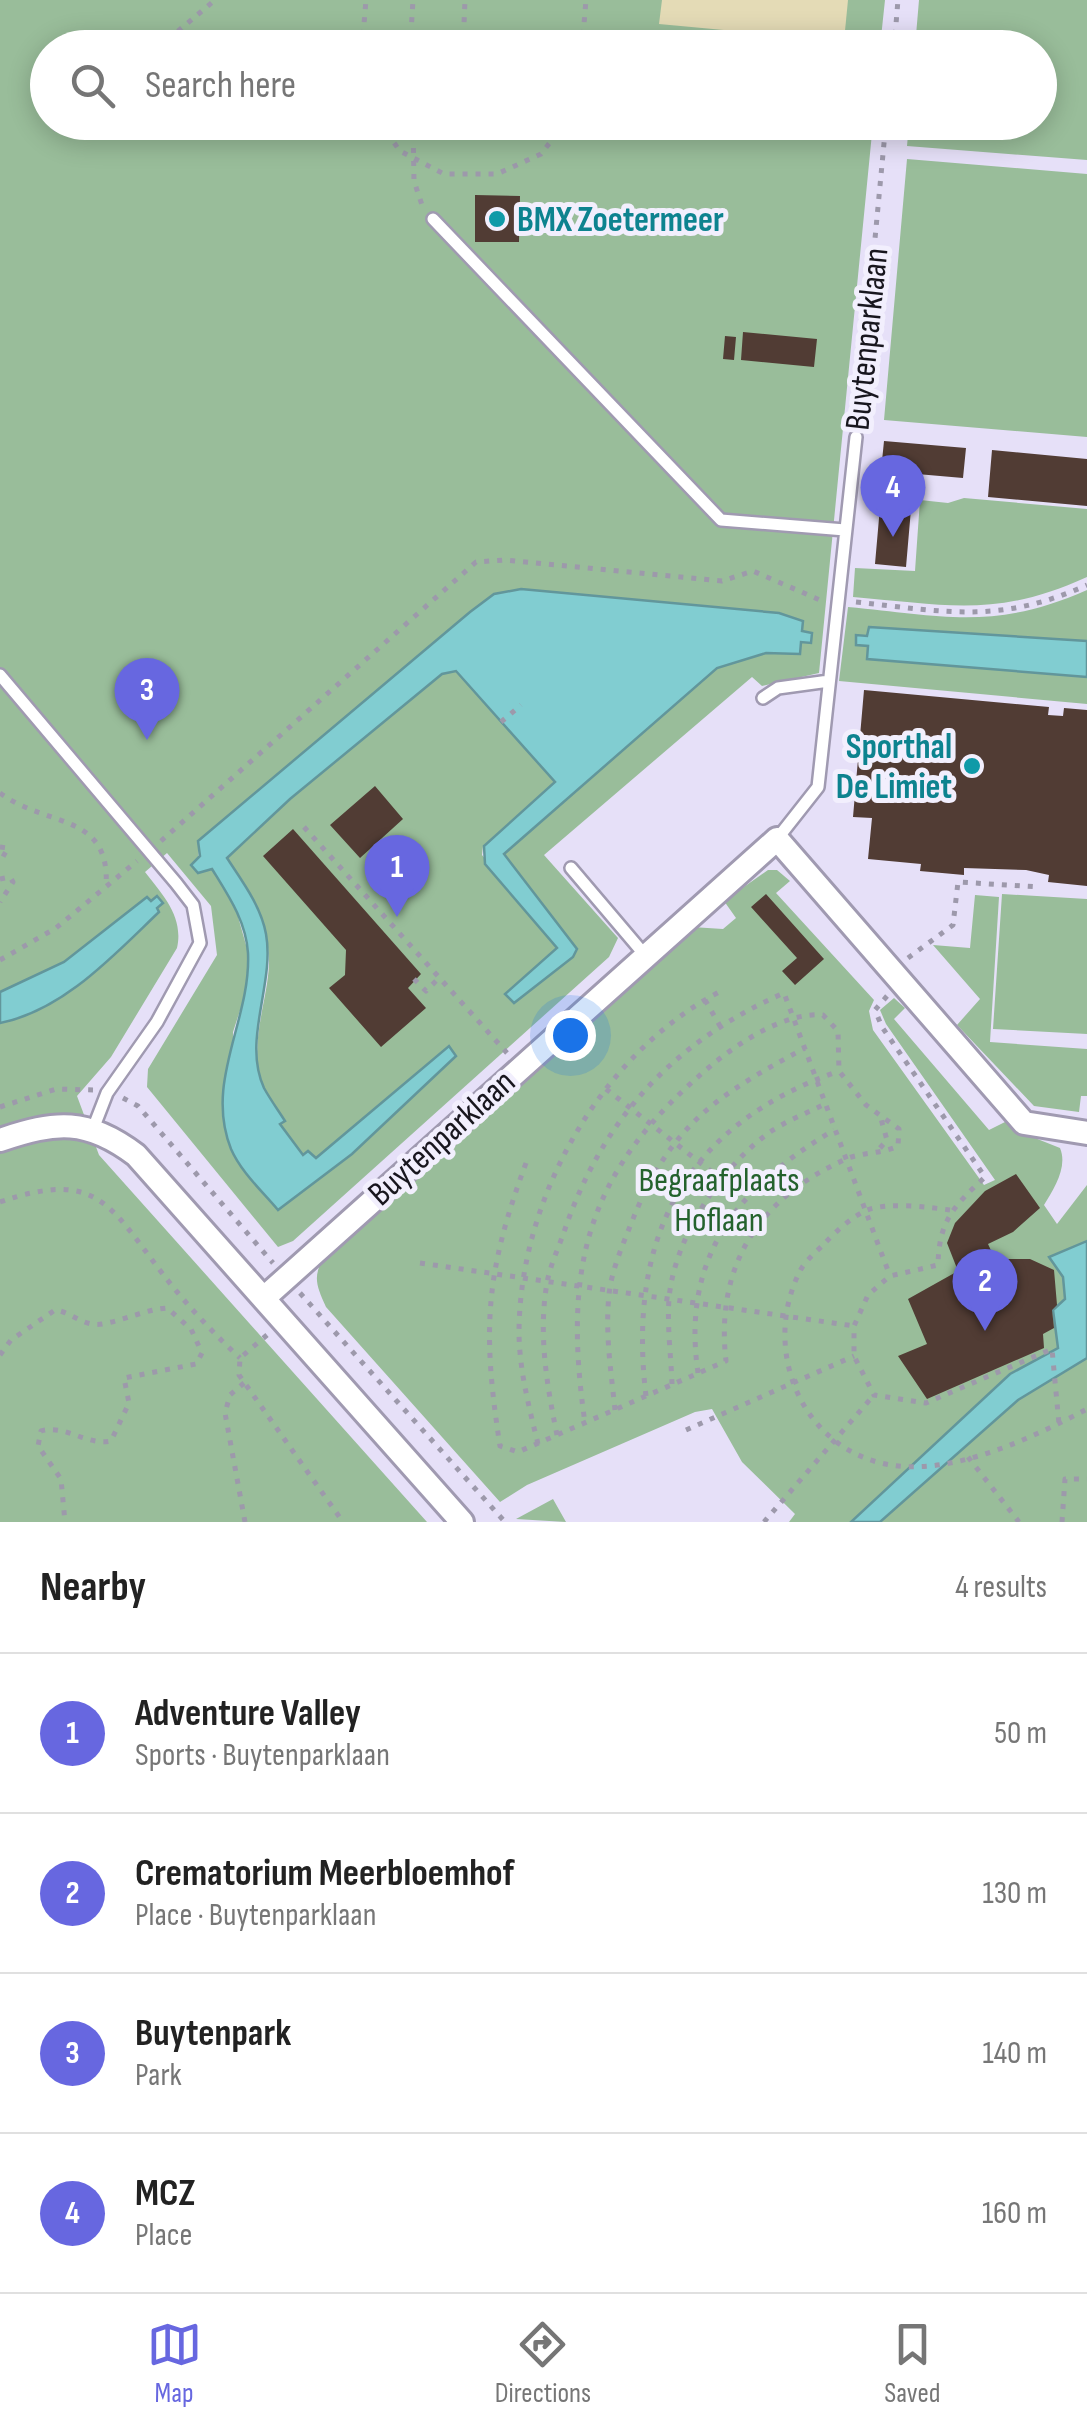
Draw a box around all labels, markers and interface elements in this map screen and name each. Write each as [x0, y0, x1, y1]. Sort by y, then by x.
search box [30, 30, 1057, 140]
icon: search [65, 58, 120, 113]
text: Search here [145, 63, 296, 108]
place label: BMX Zoetermeer [517, 199, 724, 242]
marker: BMX Zoetermeer [486, 208, 508, 230]
street label: Buytenparklaan [837, 246, 898, 433]
pin: 4 [860, 454, 926, 537]
pin: 3 [114, 658, 180, 740]
place label: Sporthal De Limiet [836, 726, 952, 809]
marker: Sporthal De Limiet [961, 755, 983, 777]
pin: 1 [364, 834, 430, 917]
your location [545, 1010, 596, 1061]
street label: Buytenparklaan [360, 1061, 524, 1215]
park label: Begraafplaats Hoflaan [638, 1159, 800, 1242]
pin: 2 [952, 1248, 1018, 1331]
text: Nearby [40, 1562, 146, 1613]
text: 4 results [955, 1568, 1047, 1607]
text: Adventure Valley [135, 1691, 361, 1736]
text: 1 [66, 1714, 79, 1753]
text: 50 m [994, 1714, 1047, 1753]
text: Sports · Buytenparklaan [135, 1736, 390, 1775]
text: Crematorium Meerbloemhof [135, 1851, 514, 1896]
text: 2 [65, 1874, 80, 1913]
text: 130 m [982, 1874, 1047, 1913]
text: Place · Buytenparklaan [135, 1896, 376, 1935]
text: Buytenpark [135, 2011, 291, 2056]
text: 3 [65, 2034, 80, 2073]
text: 140 m [983, 2034, 1047, 2073]
text: Park [135, 2056, 182, 2095]
text: MCZ [135, 2171, 195, 2216]
text: 4 [65, 2194, 80, 2233]
text: 160 m [982, 2194, 1047, 2233]
text: Place [135, 2216, 192, 2255]
tab: Map [147, 2317, 202, 2410]
tab: Directions [495, 2317, 591, 2410]
tab: Saved [884, 2317, 940, 2410]

